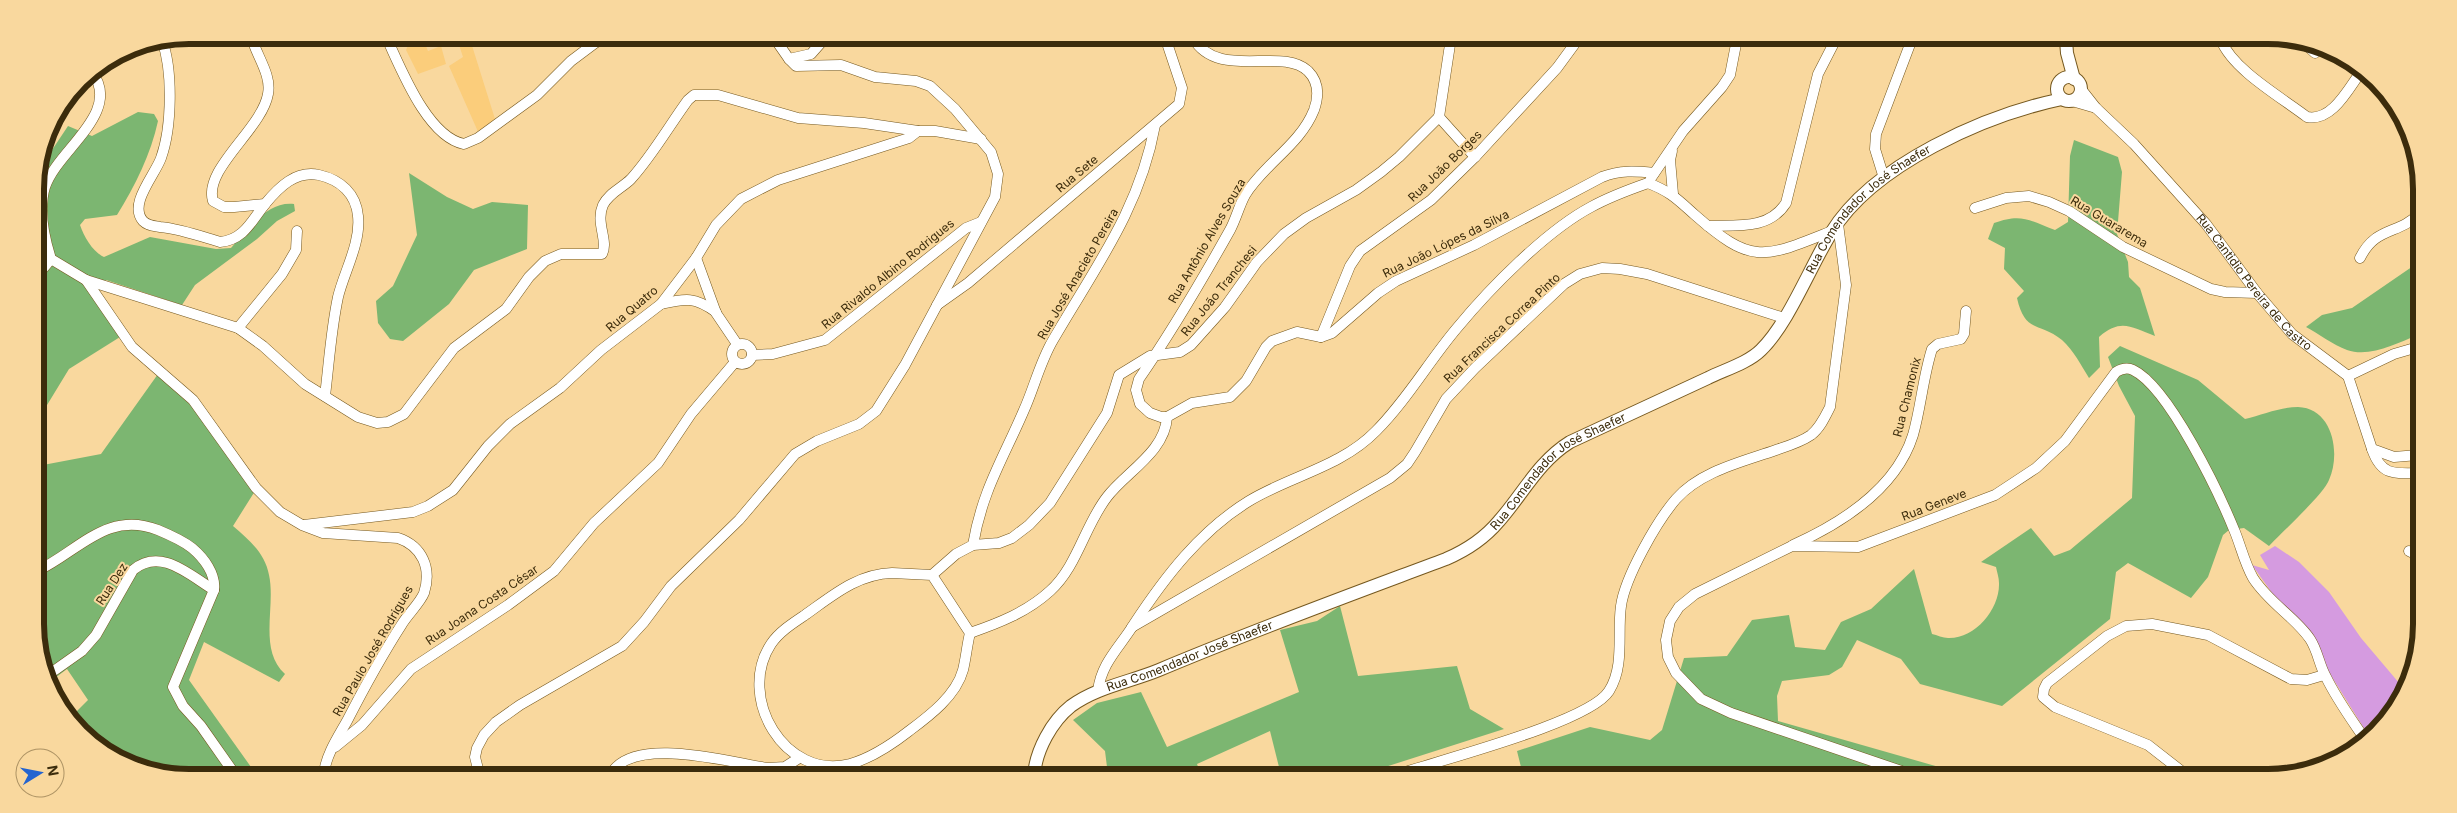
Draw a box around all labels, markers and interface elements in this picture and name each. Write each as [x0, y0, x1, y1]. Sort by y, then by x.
street label: Rua João Borges [1405, 127, 1485, 205]
street label: Rua Comendador José Shaefer [1802, 141, 1933, 276]
street label: Rua Sete [1053, 152, 1101, 196]
street label: Rua Antônio Alves Souza [1165, 176, 1248, 306]
street label: Rua Guararema [2068, 193, 2151, 251]
street label: Rua José Anacieto Pereira [1034, 205, 1121, 342]
street label: Rua João Lópes da Silva [1380, 206, 1511, 281]
street label: Rua Cantidio Pereira de Castro [2193, 210, 2315, 353]
street label: Rua Rivaldo Albino Rodrigues [818, 215, 957, 332]
street label: Rua João Tranchesi [1178, 242, 1260, 339]
street label: Rua Francisca Correa Pinto [1440, 270, 1563, 386]
street label: Rua Quatro [603, 282, 661, 335]
street label: Rua Chamonix [1889, 355, 1924, 438]
street label: Rua Comendador José Shaefer [1487, 409, 1628, 533]
street label: Rua Geneve [1899, 485, 1968, 524]
street label: Rua Dez [92, 560, 131, 608]
street label: Rua Joana Costa César [422, 561, 541, 648]
street label: Rua Paulo José Rodrigues [329, 583, 416, 719]
street label: Rua Comendador José Shaefer [1104, 617, 1275, 694]
north arrow [15, 748, 65, 798]
text: N [44, 764, 63, 777]

